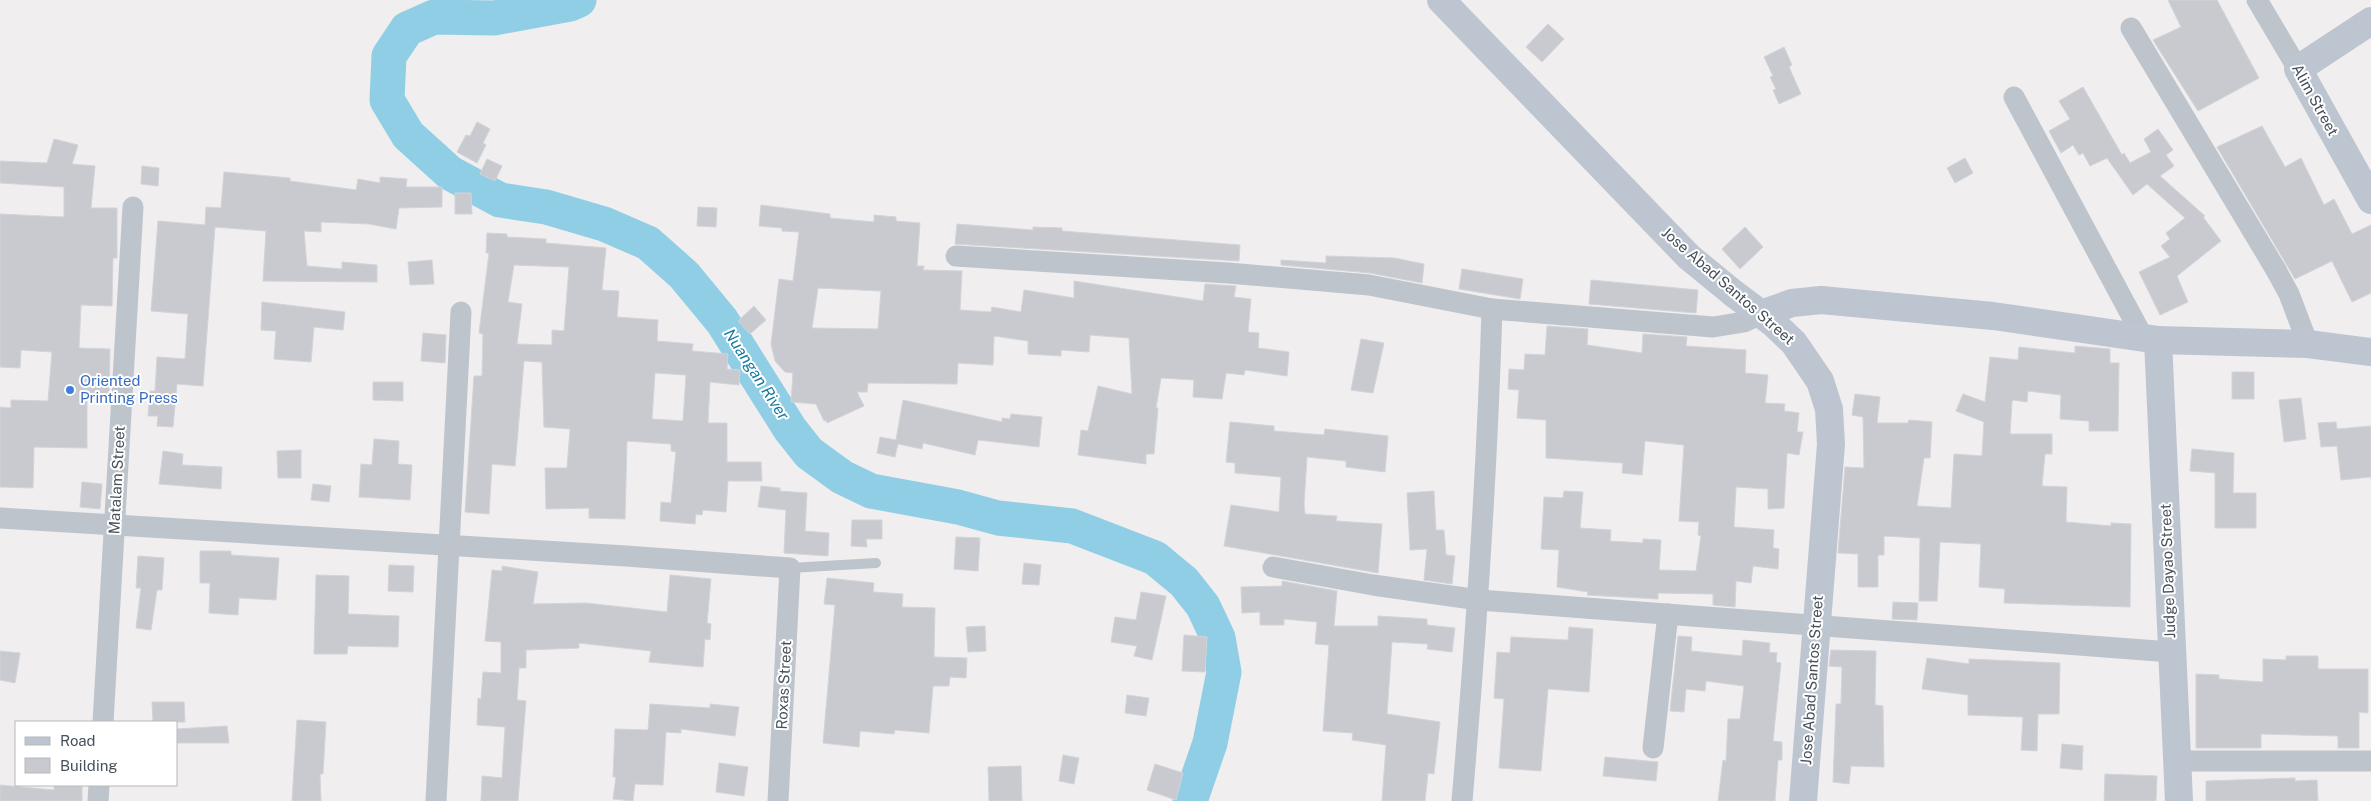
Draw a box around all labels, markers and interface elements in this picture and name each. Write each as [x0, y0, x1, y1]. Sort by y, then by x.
street label: Alim Street [2289, 61, 2342, 139]
street label: Jose Abad Santos Street [1659, 223, 1798, 348]
water label: Nuangan River [720, 325, 794, 424]
place label: Oriented Printing Press [80, 372, 178, 406]
marker: Oriented Printing Press [64, 384, 76, 396]
street label: Matalam Street [105, 425, 128, 535]
street label: Judge Dayao Street [2157, 503, 2178, 639]
street label: Jose Abad Santos Street [1797, 594, 1826, 765]
street label: Roxas Street [773, 640, 794, 730]
legend [15, 721, 178, 786]
text: Road [60, 732, 96, 749]
text: Building [60, 757, 118, 774]

